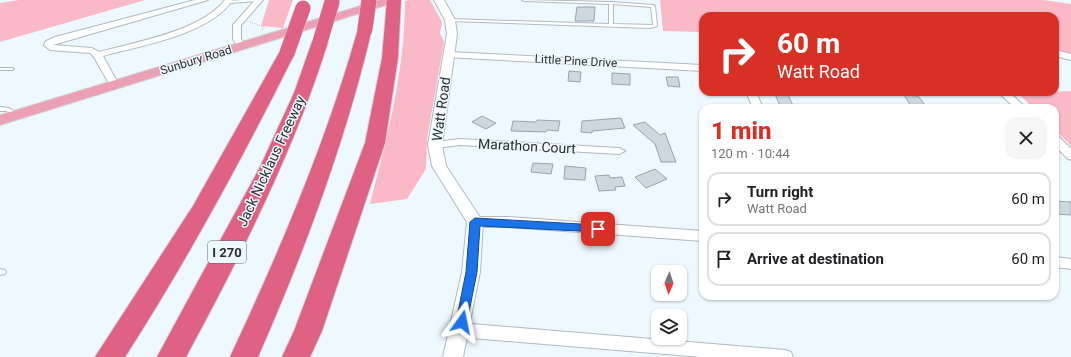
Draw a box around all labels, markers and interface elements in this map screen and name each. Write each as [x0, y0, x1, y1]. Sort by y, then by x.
text: 60 m [777, 27, 840, 60]
icon: right [711, 28, 763, 80]
street label: Sunbury Road [159, 42, 233, 78]
street label: Little Pine Drive [534, 52, 618, 70]
text: Watt Road [777, 61, 860, 82]
street label: Watt Road [429, 76, 453, 142]
street label: Jack Nicklaus Freeway [234, 93, 308, 229]
text: 1 min [711, 117, 772, 145]
button: close [1005, 117, 1047, 159]
street label: Marathon Court [478, 135, 577, 157]
text: 120 m · 10:44 [711, 146, 790, 161]
text: Turn right [747, 183, 813, 201]
icon: right [713, 188, 735, 210]
text: 60 m [1011, 190, 1045, 208]
text: Watt Road [747, 201, 807, 216]
pin [581, 212, 615, 246]
icon: arrive [587, 218, 609, 240]
road number: I 270 [208, 241, 246, 263]
icon: arrive [713, 248, 735, 270]
text: Arrive at destination [747, 250, 884, 268]
text: 60 m [1011, 250, 1045, 268]
north arrow [651, 265, 687, 301]
map controls [651, 265, 687, 345]
position arrow [441, 301, 483, 343]
button: layers [651, 309, 687, 345]

